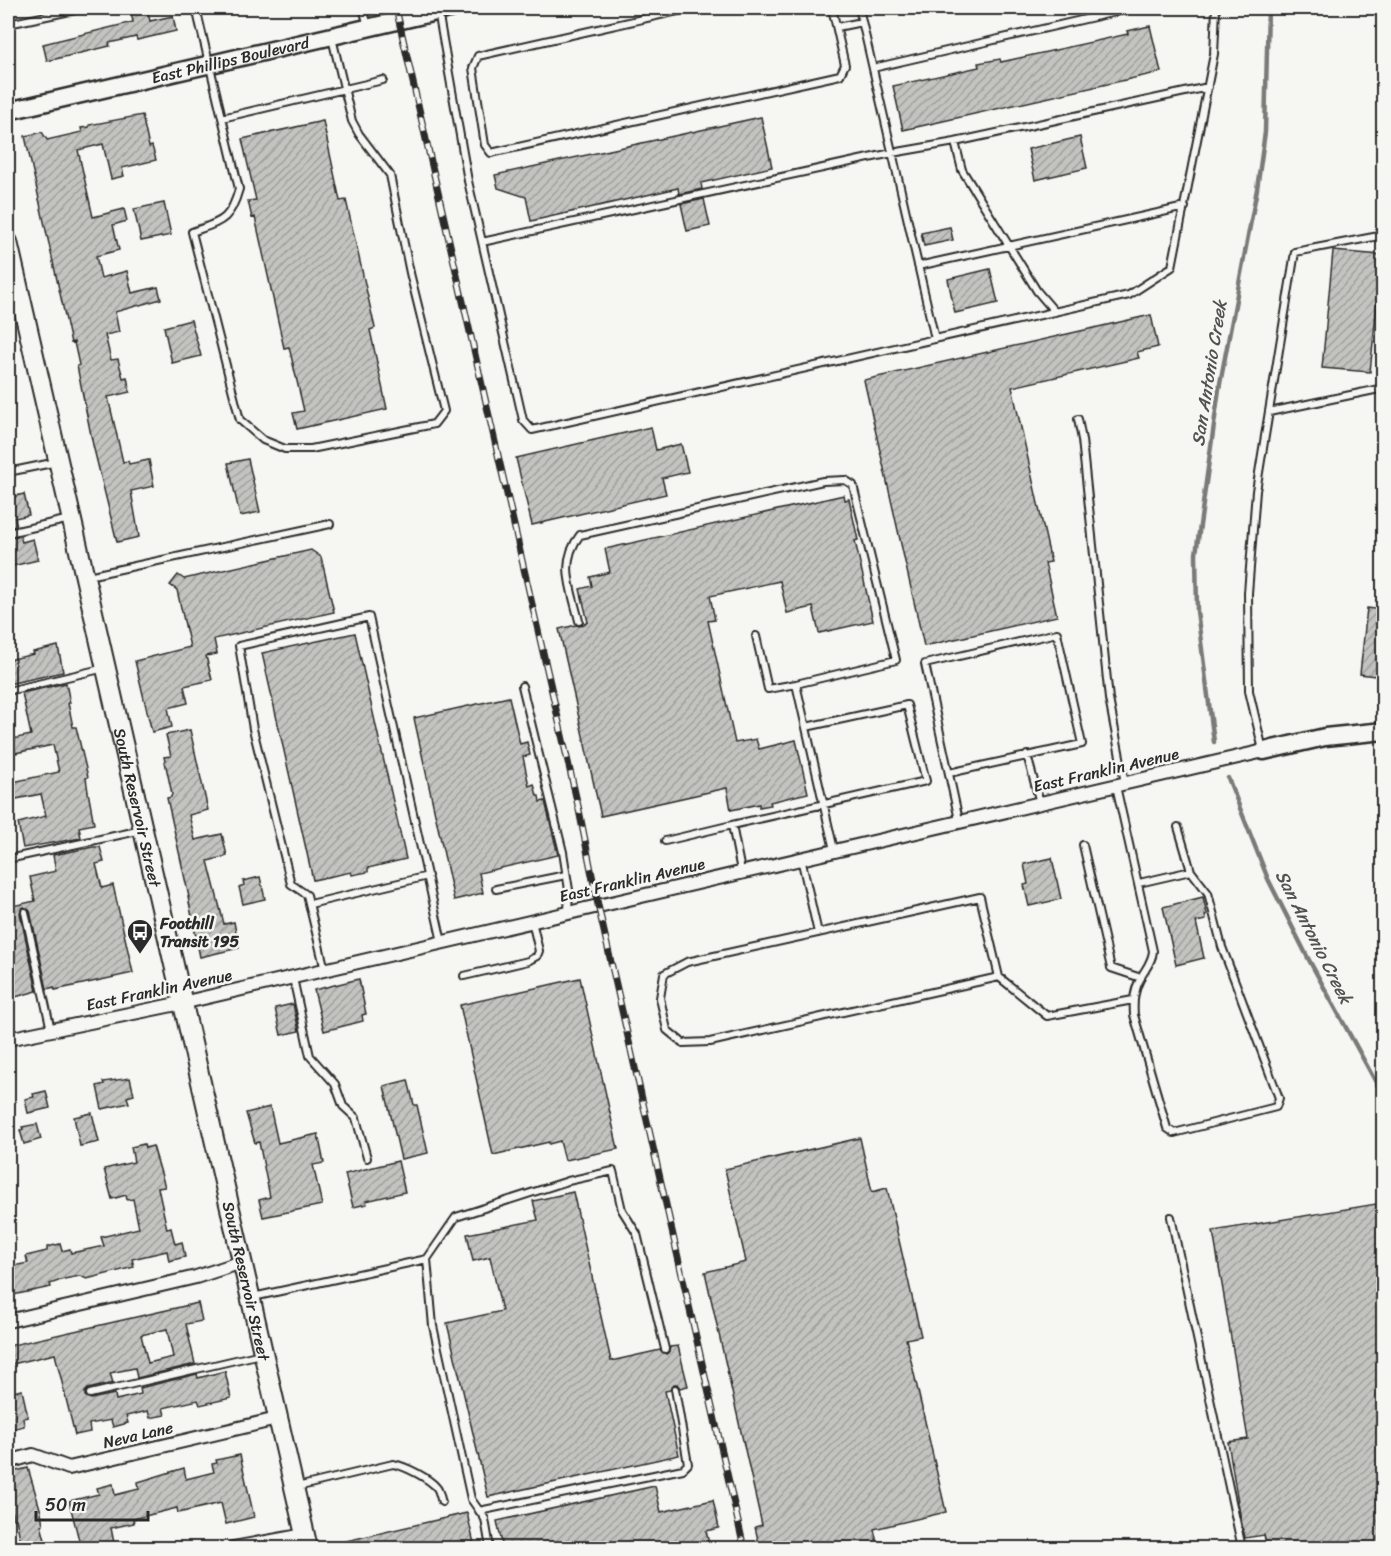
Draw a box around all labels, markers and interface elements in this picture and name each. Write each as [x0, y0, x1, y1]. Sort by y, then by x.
street label: East Phillips Boulevard [148, 27, 313, 92]
water label: San Antonio Creek [1182, 296, 1237, 448]
street label: South Reservoir Street [106, 725, 170, 890]
street label: East Franklin Avenue [1030, 739, 1182, 801]
street label: East Franklin Avenue [556, 849, 708, 911]
water label: San Antonio Creek [1266, 864, 1362, 1011]
place label: Foothill Transit 195 [159, 909, 239, 956]
bus stop icon: Foothill Transit 195 [125, 917, 155, 955]
street label: East Franklin Avenue [83, 960, 235, 1020]
street label: South Reservoir Street [214, 1199, 279, 1364]
street label: Neva Lane [100, 1413, 176, 1457]
scale bar [36, 1484, 148, 1522]
text: 50 m [45, 1489, 86, 1521]

